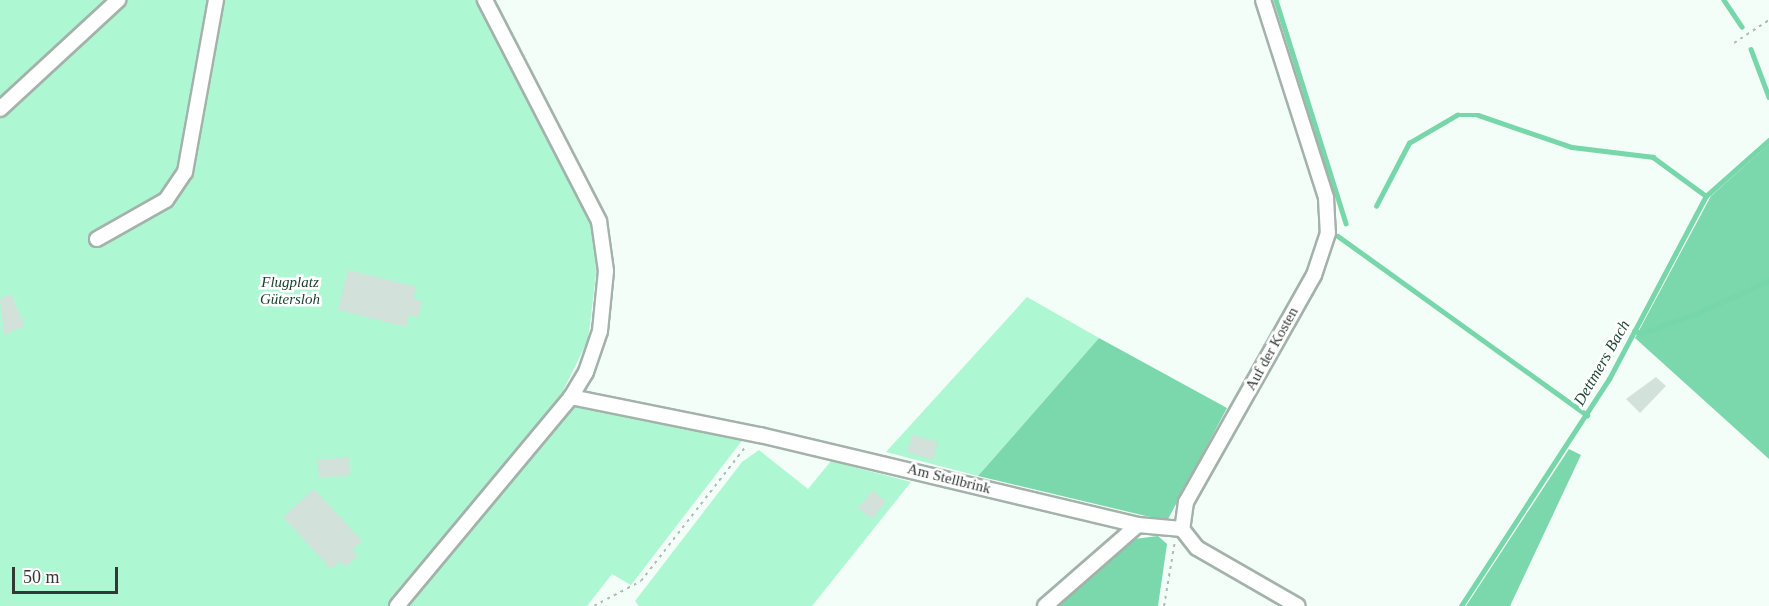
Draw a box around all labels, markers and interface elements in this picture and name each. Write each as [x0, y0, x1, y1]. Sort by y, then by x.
park label: Flugplatz Gütersloh [260, 273, 320, 308]
street label: Auf der Kosten [1242, 304, 1302, 394]
water label: Dettmers Bach [1570, 317, 1634, 409]
street label: Am Stellbrink [905, 460, 993, 498]
scale bar [15, 555, 122, 593]
text: 50 m [23, 567, 60, 587]

